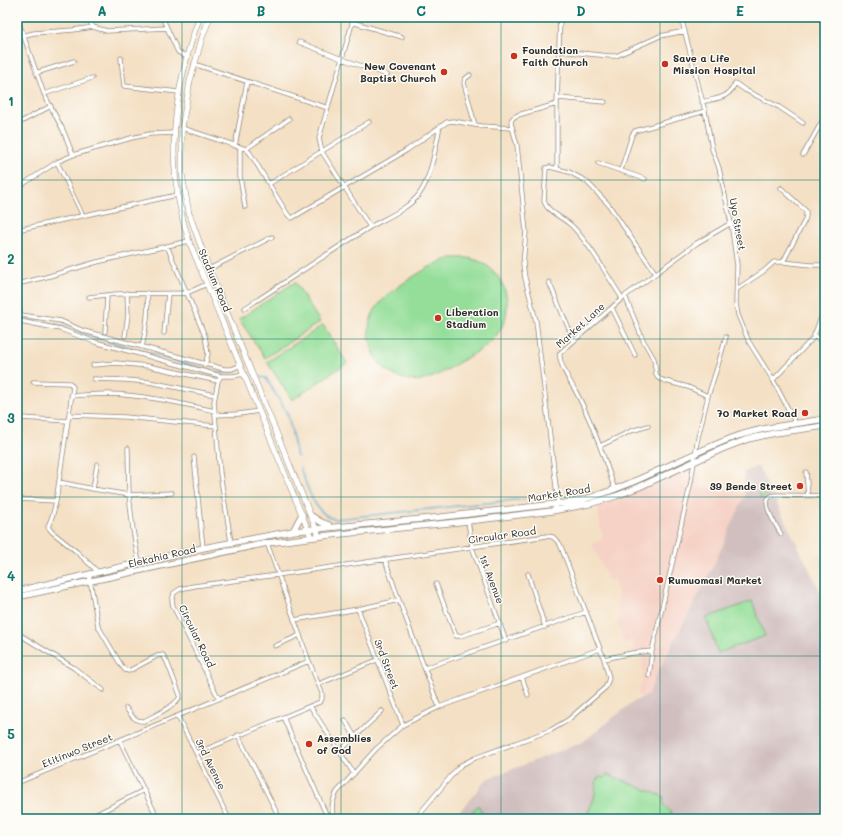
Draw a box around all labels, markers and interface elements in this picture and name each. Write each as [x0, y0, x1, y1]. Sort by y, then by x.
text: A [97, 2, 107, 19]
text: B [257, 2, 266, 19]
text: C [416, 2, 426, 19]
text: D [576, 2, 586, 19]
text: E [736, 2, 744, 19]
place label: Foundation Faith Church [522, 43, 588, 69]
marker: Foundation Faith Church [509, 51, 519, 61]
place label: Save a Life Mission Hospital [673, 51, 756, 77]
place label: New Covenant Baptist Church [360, 59, 437, 85]
marker: Save a Life Mission Hospital [660, 59, 670, 69]
marker: New Covenant Baptist Church [439, 67, 449, 77]
text: 1 [8, 92, 14, 109]
street label: Uyo Street [727, 197, 749, 251]
street label: Stadium Road [195, 246, 235, 314]
text: 2 [7, 250, 15, 267]
street label: Market Lane [552, 299, 608, 351]
place label: Liberation Stadium [446, 305, 499, 331]
marker: Liberation Stadium [433, 313, 443, 323]
place label: 70 Market Road [717, 406, 798, 420]
marker: 70 Market Road [800, 408, 810, 418]
text: 3 [7, 409, 15, 426]
place label: 39 Bende Street [710, 479, 793, 493]
street label: Market Road [527, 481, 591, 505]
marker: 39 Bende Street [795, 481, 805, 491]
street label: Circular Road [467, 523, 537, 547]
street label: Elekahia Road [127, 541, 197, 571]
street label: 1st Avenue [476, 552, 508, 606]
text: 4 [7, 567, 15, 584]
place label: Rumuomasi Market [668, 573, 762, 587]
marker: Rumuomasi Market [655, 575, 665, 585]
street label: Circular Road [176, 602, 218, 670]
street label: 3rd Street [371, 637, 403, 691]
text: 5 [7, 725, 15, 742]
street label: Etitinwo Street [40, 729, 114, 771]
place label: Assemblies of God [317, 731, 371, 757]
street label: 3rd Avenue [193, 736, 229, 792]
marker: Assemblies of God [304, 739, 314, 749]

